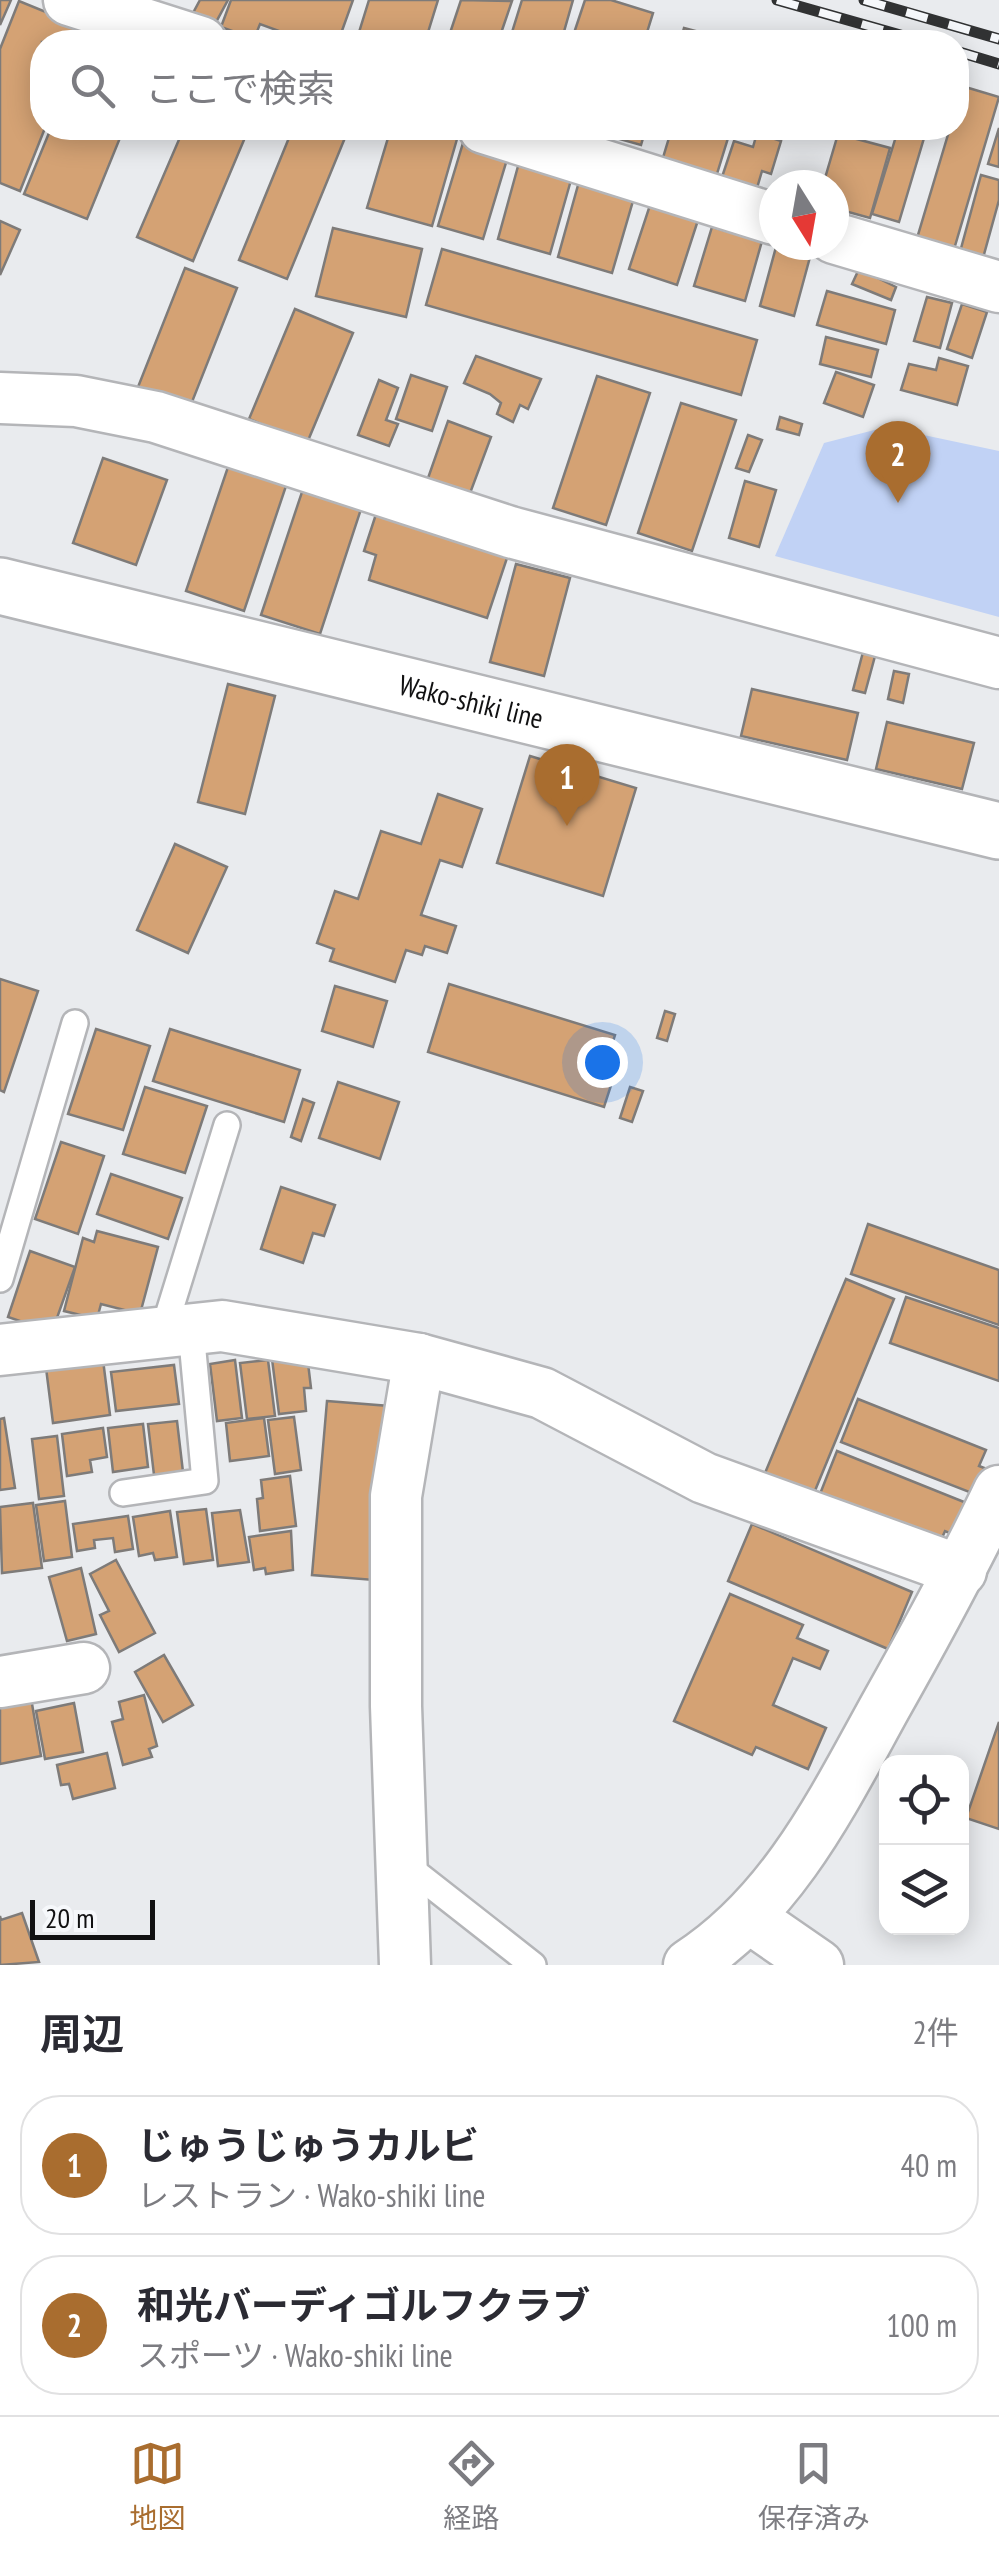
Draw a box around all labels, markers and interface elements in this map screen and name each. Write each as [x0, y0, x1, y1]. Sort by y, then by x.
search box [30, 30, 969, 140]
icon: search [65, 58, 120, 113]
text: ここで検索 [145, 63, 335, 112]
north arrow [759, 170, 849, 260]
pin: 2 [866, 420, 930, 503]
street label: Wako-shiki line [395, 666, 547, 737]
pin: 1 [534, 744, 600, 826]
your location [577, 1037, 628, 1088]
map controls [879, 1755, 969, 1935]
button: locate [879, 1755, 969, 1845]
button: layers [879, 1845, 969, 1935]
scale bar [30, 1895, 155, 1940]
text: 20 m [45, 1899, 94, 1936]
text: 周辺 [40, 2006, 124, 2061]
text: 2件 [913, 2011, 959, 2053]
text: じゅうじゅうカルビ [137, 2120, 479, 2169]
text: 1 [67, 2144, 82, 2186]
text: 40 m [901, 2144, 957, 2186]
text: レストラン · Wako-shiki line [137, 2174, 485, 2216]
text: 和光バーディゴルフクラブ [137, 2280, 590, 2329]
text: 2 [67, 2304, 82, 2346]
text: 100 m [886, 2304, 957, 2346]
text: スポーツ · Wako-shiki line [137, 2334, 453, 2376]
tab: 地図 [129, 2436, 185, 2536]
tab: 経路 [443, 2436, 500, 2536]
tab: 保存済み [758, 2436, 870, 2536]

